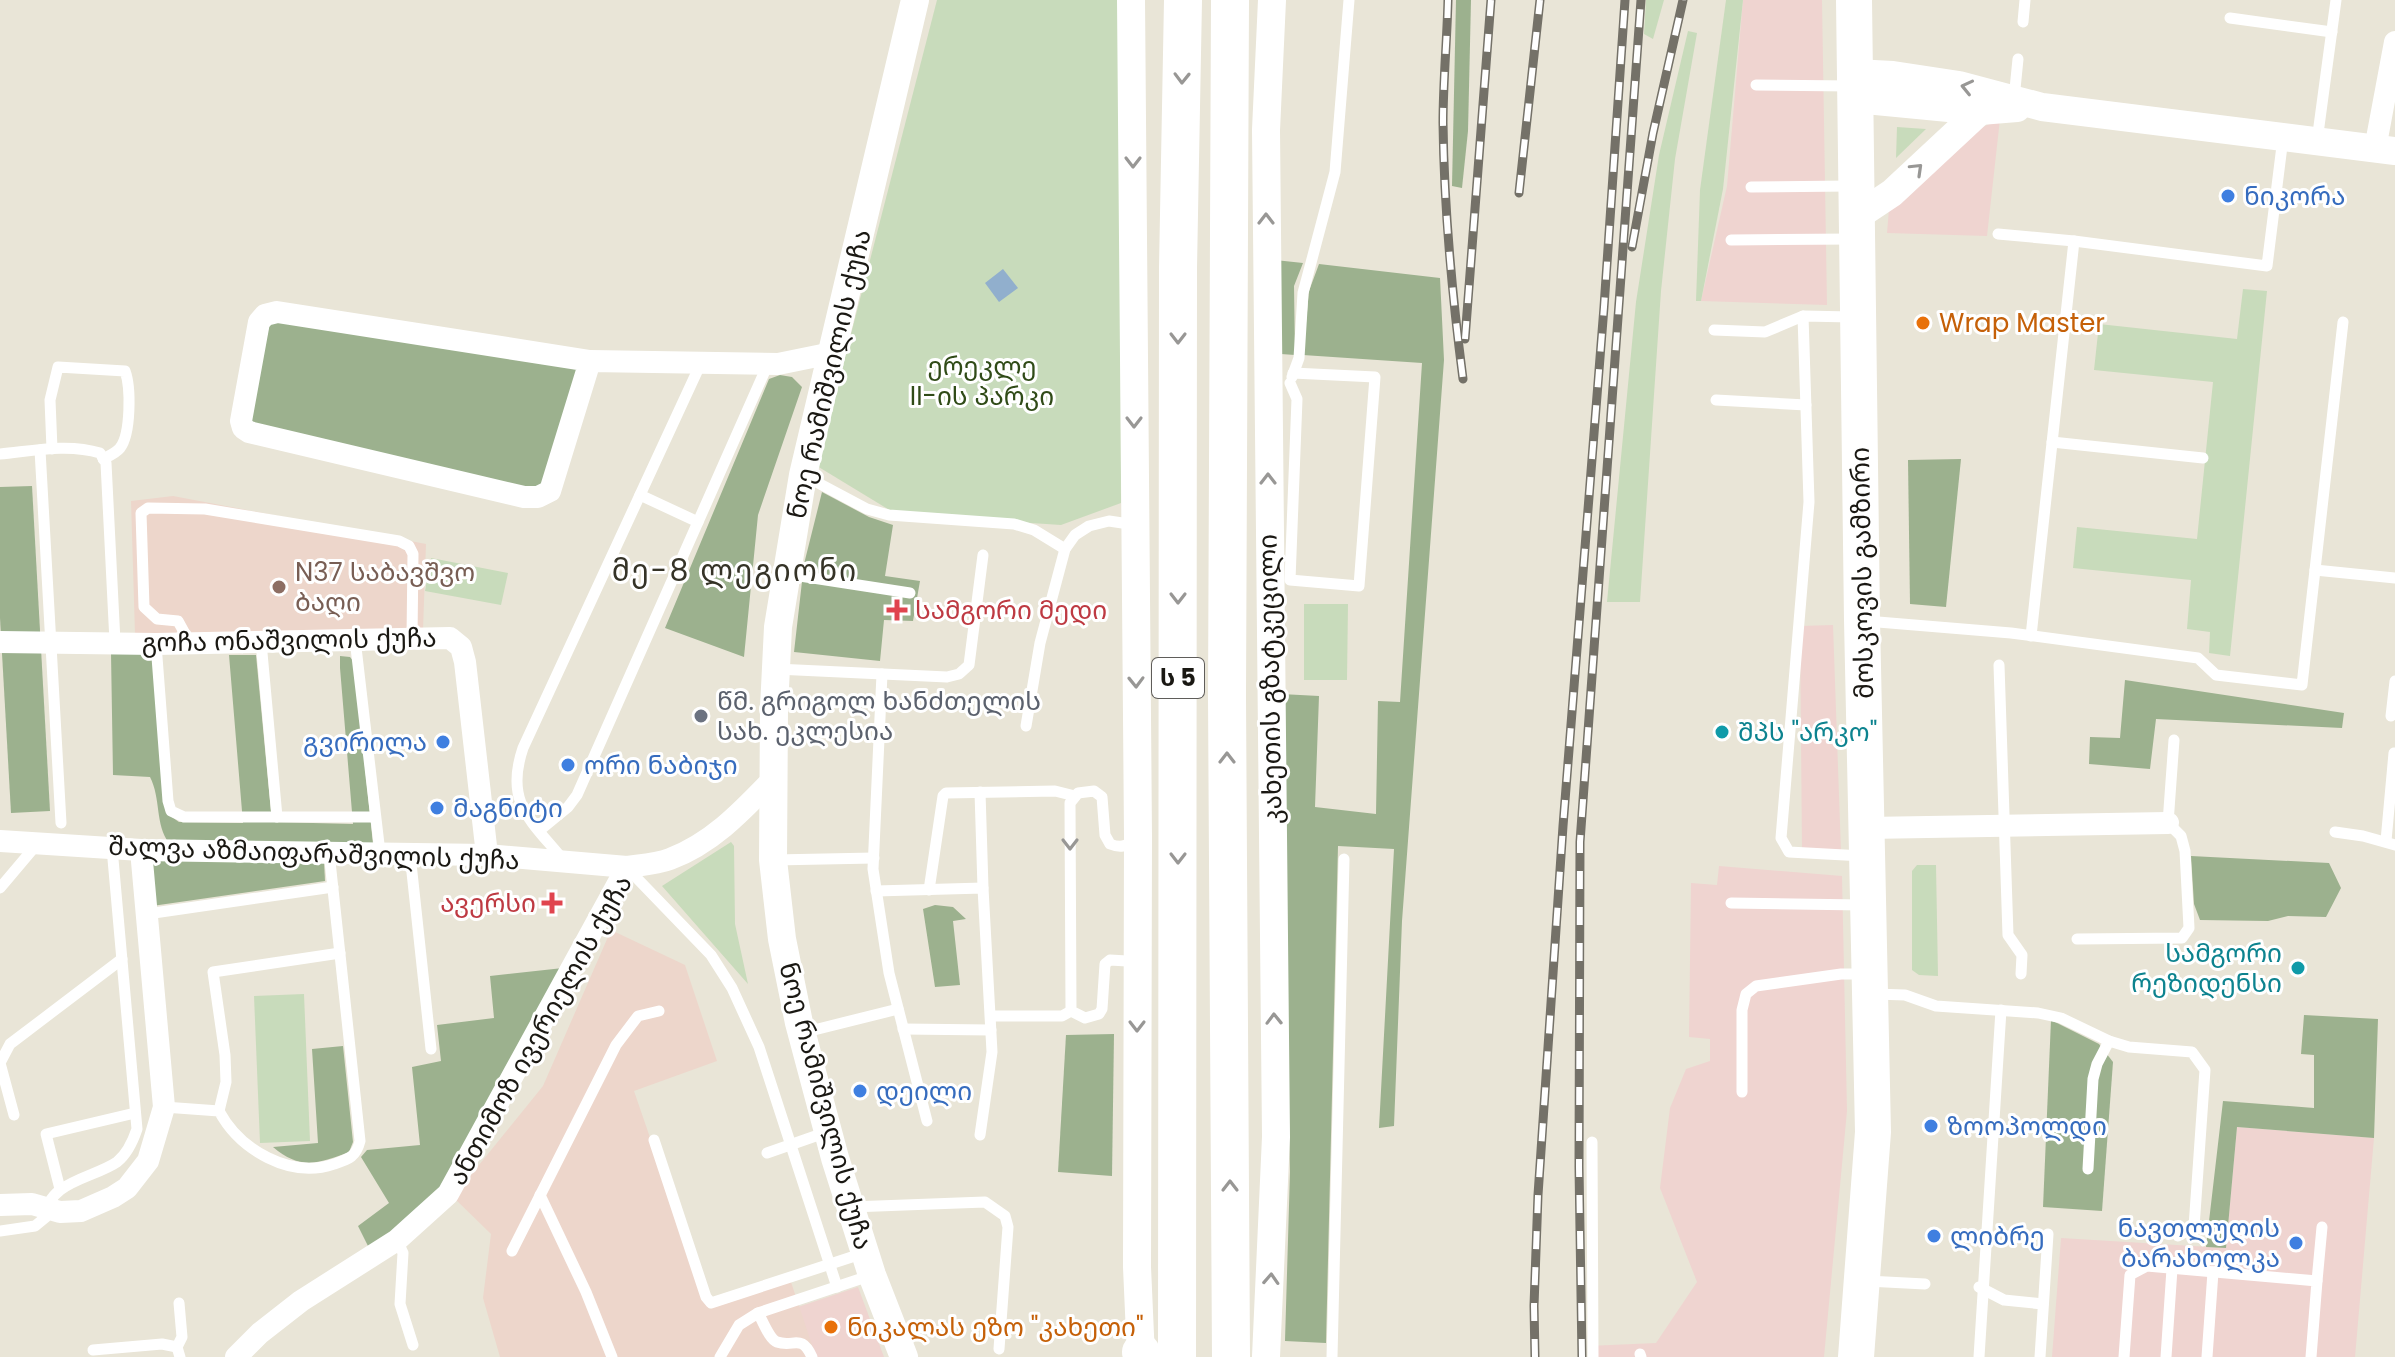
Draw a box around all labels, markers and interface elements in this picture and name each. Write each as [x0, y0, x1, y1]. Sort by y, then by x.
one-way arrow [1173, 72, 1190, 85]
one-way arrow [1960, 79, 1974, 96]
one-way arrow [1124, 156, 1142, 169]
one-way arrow [1908, 163, 1922, 178]
place label: ნიკორა [2244, 178, 2345, 214]
marker: ნიკორა [2219, 187, 2237, 205]
one-way arrow [1258, 212, 1275, 225]
street label: ნოე რამიშვილის ქუჩა [778, 226, 880, 522]
place label: Wrap Master [1939, 305, 2105, 341]
marker: Wrap Master [1914, 314, 1932, 332]
one-way arrow [1169, 332, 1187, 345]
park label: ერეკლე II-ის პარკი [910, 348, 1054, 414]
one-way arrow [1125, 416, 1143, 429]
street label: მოსკოვის გამზირი [1842, 447, 1882, 699]
one-way arrow [1259, 472, 1277, 485]
street label: კახეთის გზატკეცილი [1249, 534, 1291, 824]
district label: მე-8 ლეგიონი [612, 549, 858, 592]
place label: N37 საბავშვო ბაღი [295, 554, 475, 620]
marker: N37 საბავშვო ბაღი [270, 578, 288, 596]
place label: სამგორი მედი [915, 592, 1107, 628]
one-way arrow [1169, 592, 1187, 605]
marker: სამგორი მედი [886, 599, 908, 621]
street label: გოჩა ონაშვილის ქუჩა [141, 619, 437, 661]
road number: ს 5 [1152, 658, 1204, 698]
one-way arrow [1127, 676, 1145, 689]
place label: წმ. გრიგოლ ხანძთელის სახ. ეკლესია [717, 683, 1041, 749]
marker: წმ. გრიგოლ ხანძთელის სახ. ეკლესია [692, 707, 710, 725]
place label: შპს "არკო" [1738, 714, 1877, 750]
marker: შპს "არკო" [1713, 723, 1731, 741]
place label: გვირილა [303, 724, 427, 760]
marker: გვირილა [434, 733, 452, 751]
place label: ორი ნაბიჯი [584, 747, 738, 783]
one-way arrow [1218, 751, 1236, 764]
marker: ორი ნაბიჯი [559, 756, 577, 774]
place label: მაგნიტი [453, 790, 563, 826]
marker: მაგნიტი [428, 799, 446, 817]
street label: შალვა აზმაიფარაშვილის ქუჩა [108, 828, 520, 878]
one-way arrow [1061, 838, 1079, 851]
one-way arrow [1169, 852, 1187, 865]
street label: ანთიმოზ ივერიელის ქუჩა [439, 868, 641, 1192]
place label: ავერსი [440, 885, 536, 921]
marker: ავერსი [543, 894, 561, 912]
place label: სამგორი რეზიდენსი [2131, 935, 2282, 1001]
street label: ნოე რამიშვილის ქუჩა [770, 958, 882, 1254]
marker: სამგორი რეზიდენსი [2289, 959, 2307, 977]
one-way arrow [1266, 1012, 1283, 1025]
one-way arrow [1128, 1020, 1146, 1033]
place label: დეილი [876, 1073, 972, 1109]
marker: დეილი [851, 1082, 869, 1100]
place label: ზოოპოლდი [1947, 1108, 2107, 1144]
marker: ზოოპოლდი [1922, 1117, 1940, 1135]
one-way arrow [1221, 1179, 1239, 1192]
place label: ნავთლუღის ბარახოლკა [2117, 1210, 2280, 1276]
place label: ლიბრე [1950, 1218, 2045, 1254]
marker: ლიბრე [1925, 1227, 1943, 1245]
marker: ნავთლუღის ბარახოლკა [2287, 1234, 2305, 1252]
one-way arrow [1262, 1272, 1279, 1285]
place label: ნიკალას ეზო "კახეთი" [847, 1309, 1144, 1345]
marker: ნიკალას ეზო "კახეთი" [822, 1318, 840, 1336]

